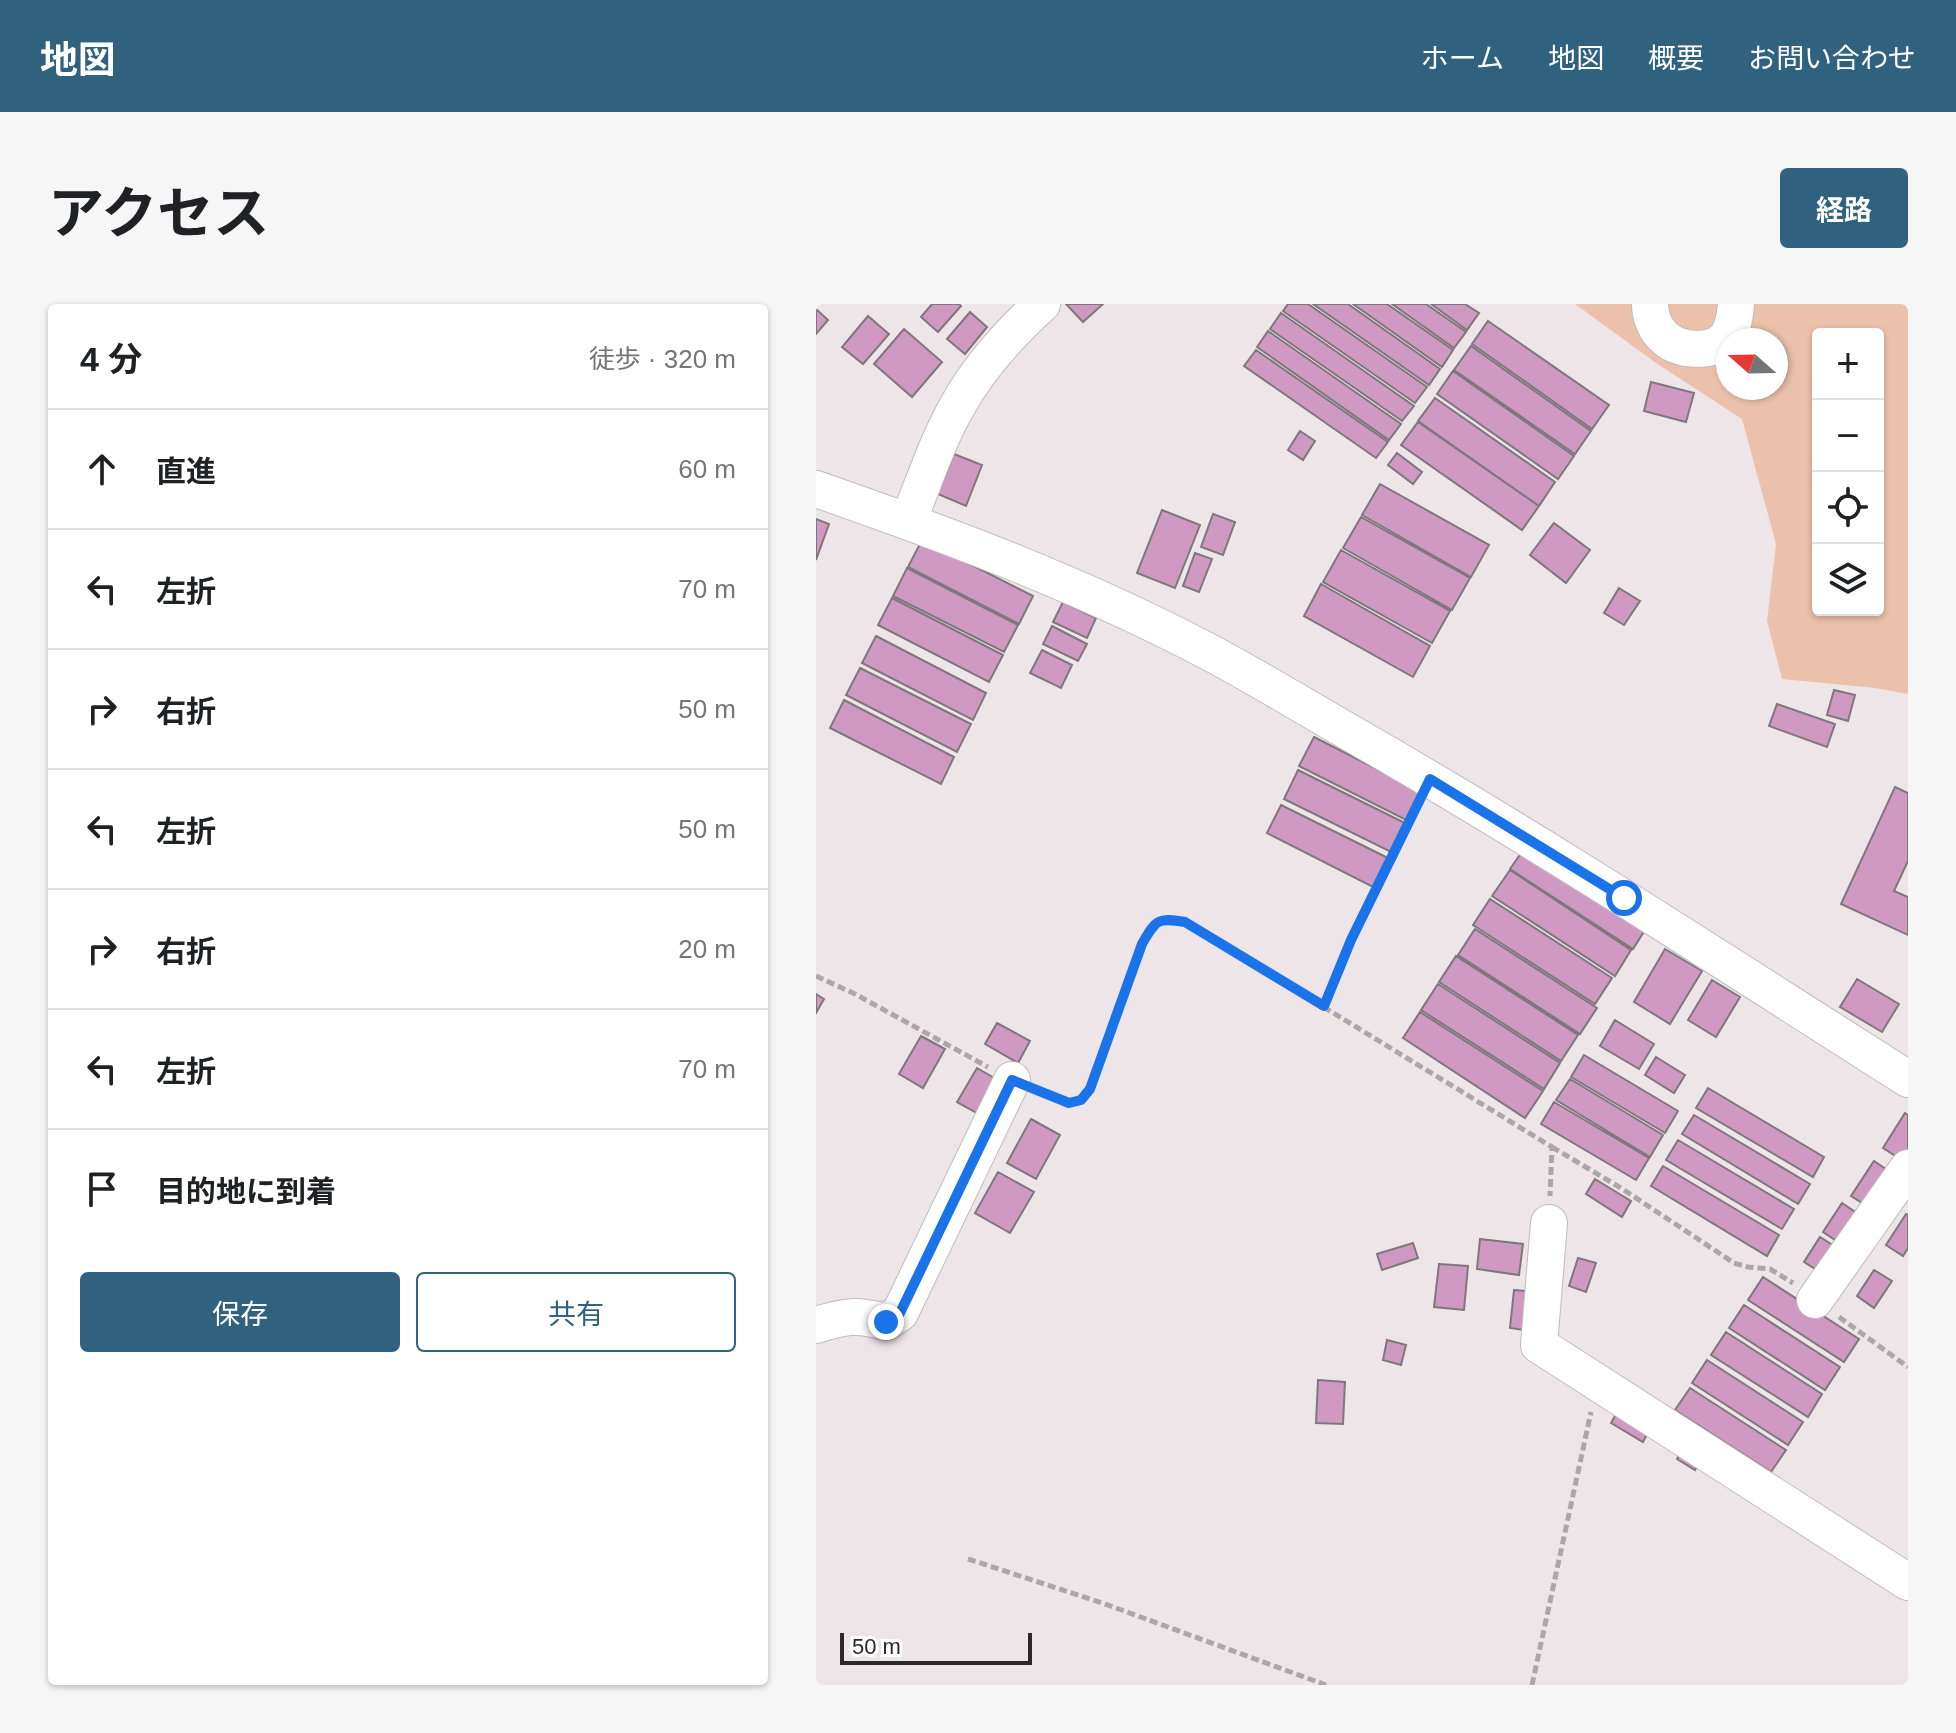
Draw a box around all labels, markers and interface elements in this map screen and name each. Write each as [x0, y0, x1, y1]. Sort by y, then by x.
text: 地図 [40, 39, 116, 81]
text: ホーム [1421, 43, 1504, 74]
text: 地図 [1548, 43, 1604, 74]
text: 概要 [1648, 43, 1704, 74]
text: お問い合わせ [1748, 43, 1916, 74]
button: 経路 [1780, 168, 1908, 248]
text: アクセス [48, 182, 269, 245]
north arrow [1716, 328, 1788, 400]
map controls [1812, 328, 1884, 616]
button: + [1812, 328, 1884, 400]
text: 4 分 [80, 340, 142, 378]
text: 徒歩 · 320 m [589, 344, 736, 374]
button: − [1812, 400, 1884, 472]
icon: ahead [80, 447, 124, 491]
text: 60 m [678, 454, 736, 484]
text: 直進 [156, 455, 216, 488]
button: locate [1812, 472, 1884, 544]
button: layers [1812, 544, 1884, 616]
icon: left [80, 567, 124, 611]
text: 70 m [678, 574, 736, 604]
text: 左折 [156, 575, 216, 608]
icon: right [80, 687, 124, 731]
text: 50 m [678, 694, 736, 724]
text: 右折 [156, 695, 216, 728]
icon: left [80, 807, 124, 851]
text: 50 m [678, 814, 736, 844]
text: 左折 [156, 815, 216, 848]
route start [1606, 880, 1642, 916]
icon: right [80, 927, 124, 971]
text: 20 m [678, 934, 736, 964]
text: 右折 [156, 935, 216, 968]
icon: left [80, 1047, 124, 1091]
text: 70 m [678, 1054, 736, 1084]
text: 左折 [156, 1055, 216, 1088]
icon: arrive [80, 1167, 124, 1211]
text: 目的地に到着 [156, 1175, 336, 1208]
button: 保存 [80, 1272, 400, 1352]
button: 共有 [416, 1272, 736, 1352]
route end [868, 1304, 904, 1340]
scale bar [840, 1629, 1032, 1665]
text: 50 m [852, 1634, 901, 1659]

